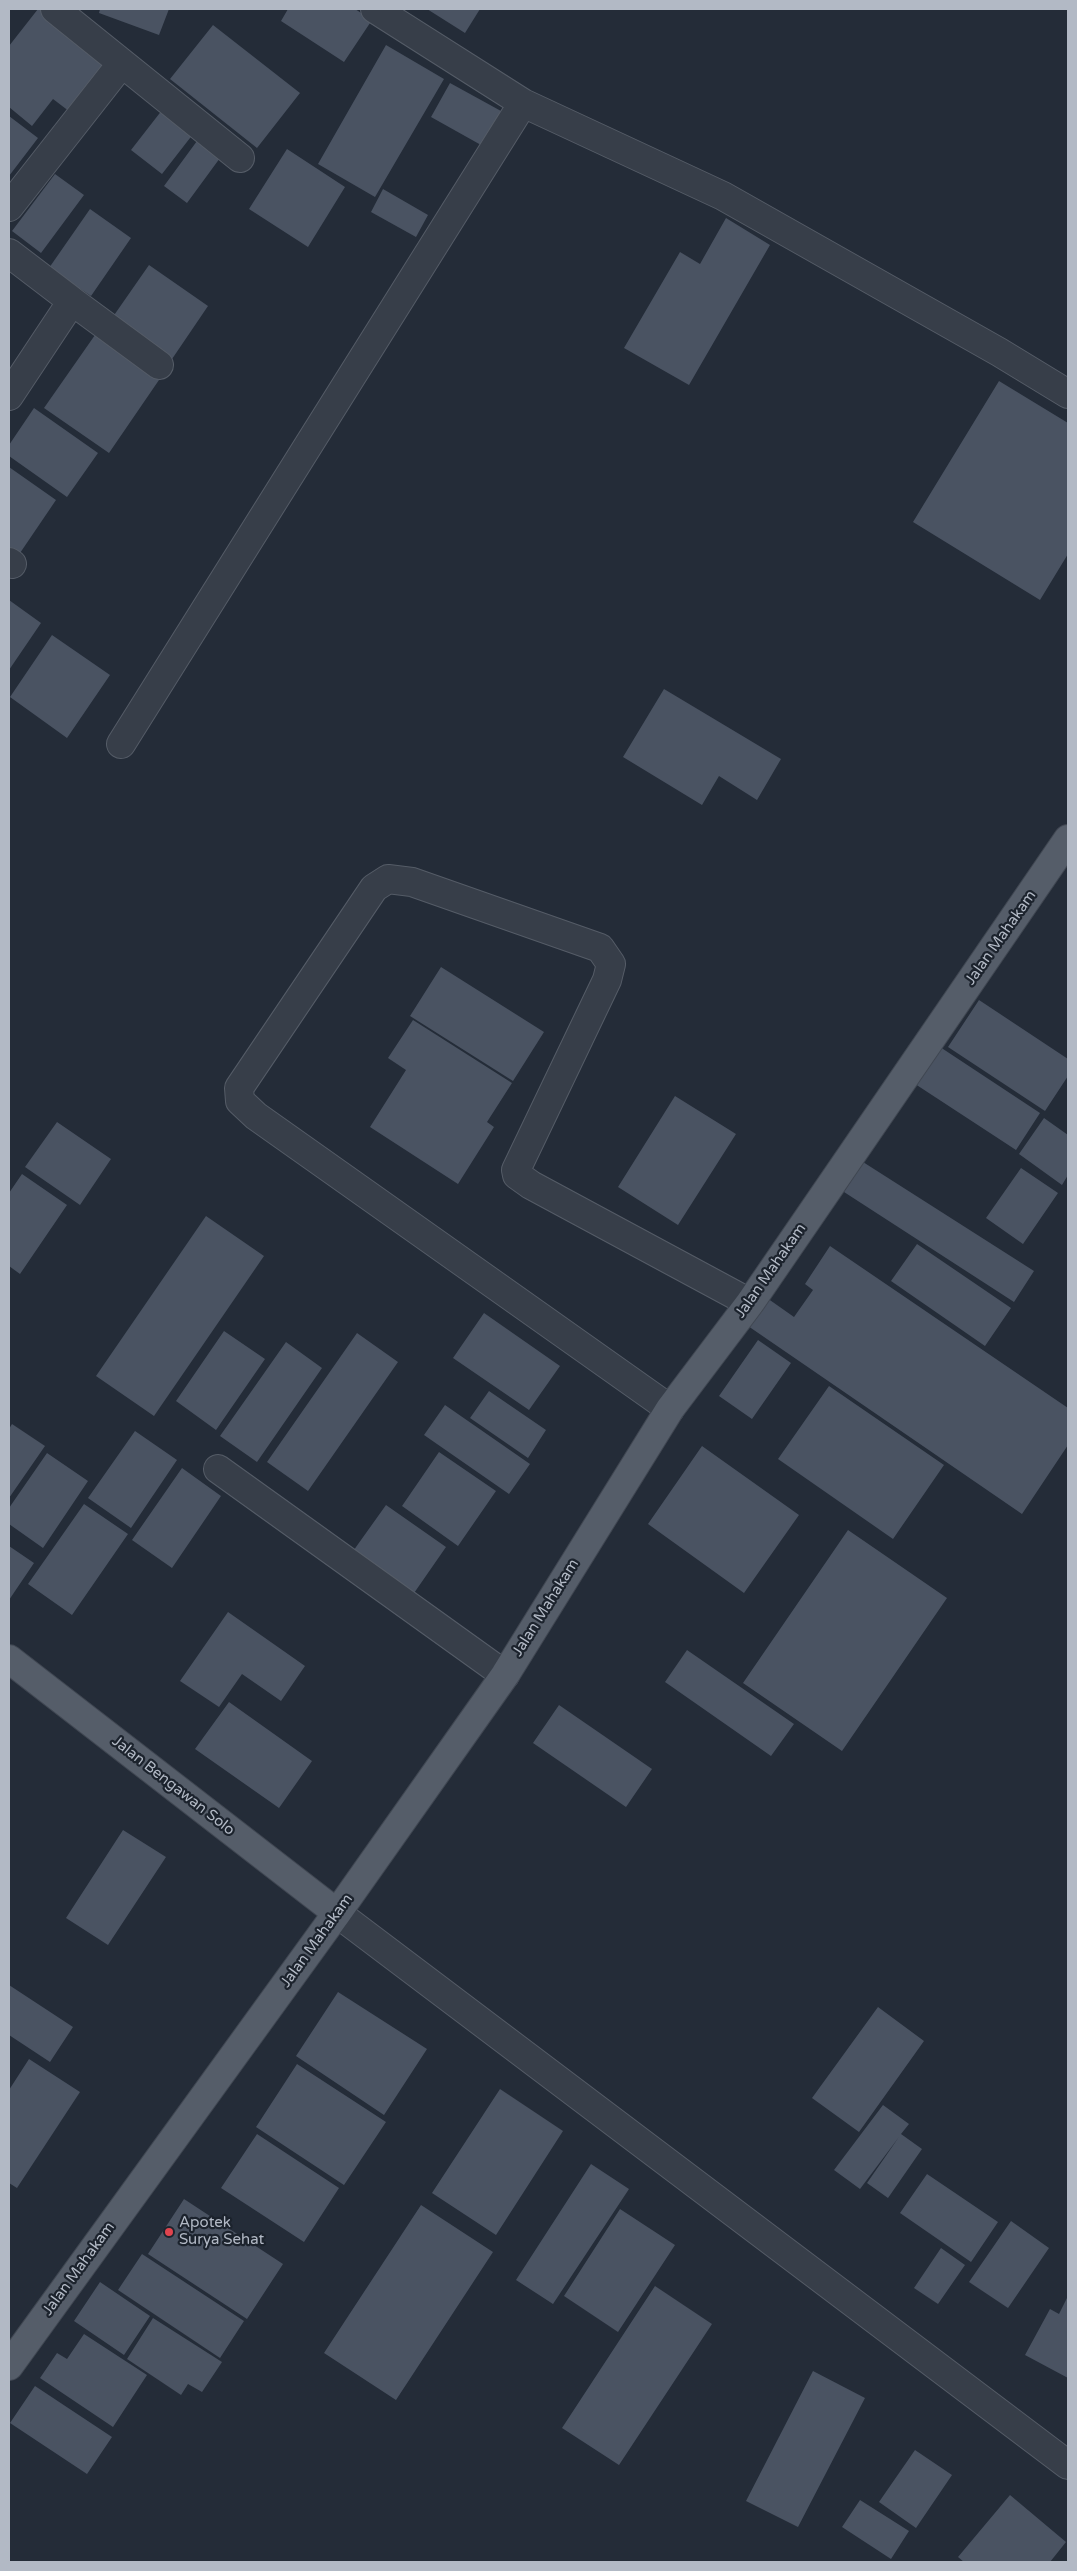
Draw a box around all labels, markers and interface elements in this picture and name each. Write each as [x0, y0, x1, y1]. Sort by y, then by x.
street label: Jalan Mahakam [962, 887, 1040, 989]
street label: Jalan Mahakam [732, 1220, 810, 1322]
street label: Jalan Mahakam [509, 1556, 583, 1660]
street label: Jalan Bengawan Solo [108, 1732, 238, 1840]
street label: Jalan Mahakam [277, 1891, 357, 1991]
place label: Apotek Surya Sehat [179, 2214, 264, 2249]
street label: Jalan Mahakam [39, 2219, 119, 2319]
marker: Apotek Surya Sehat [163, 2226, 175, 2238]

